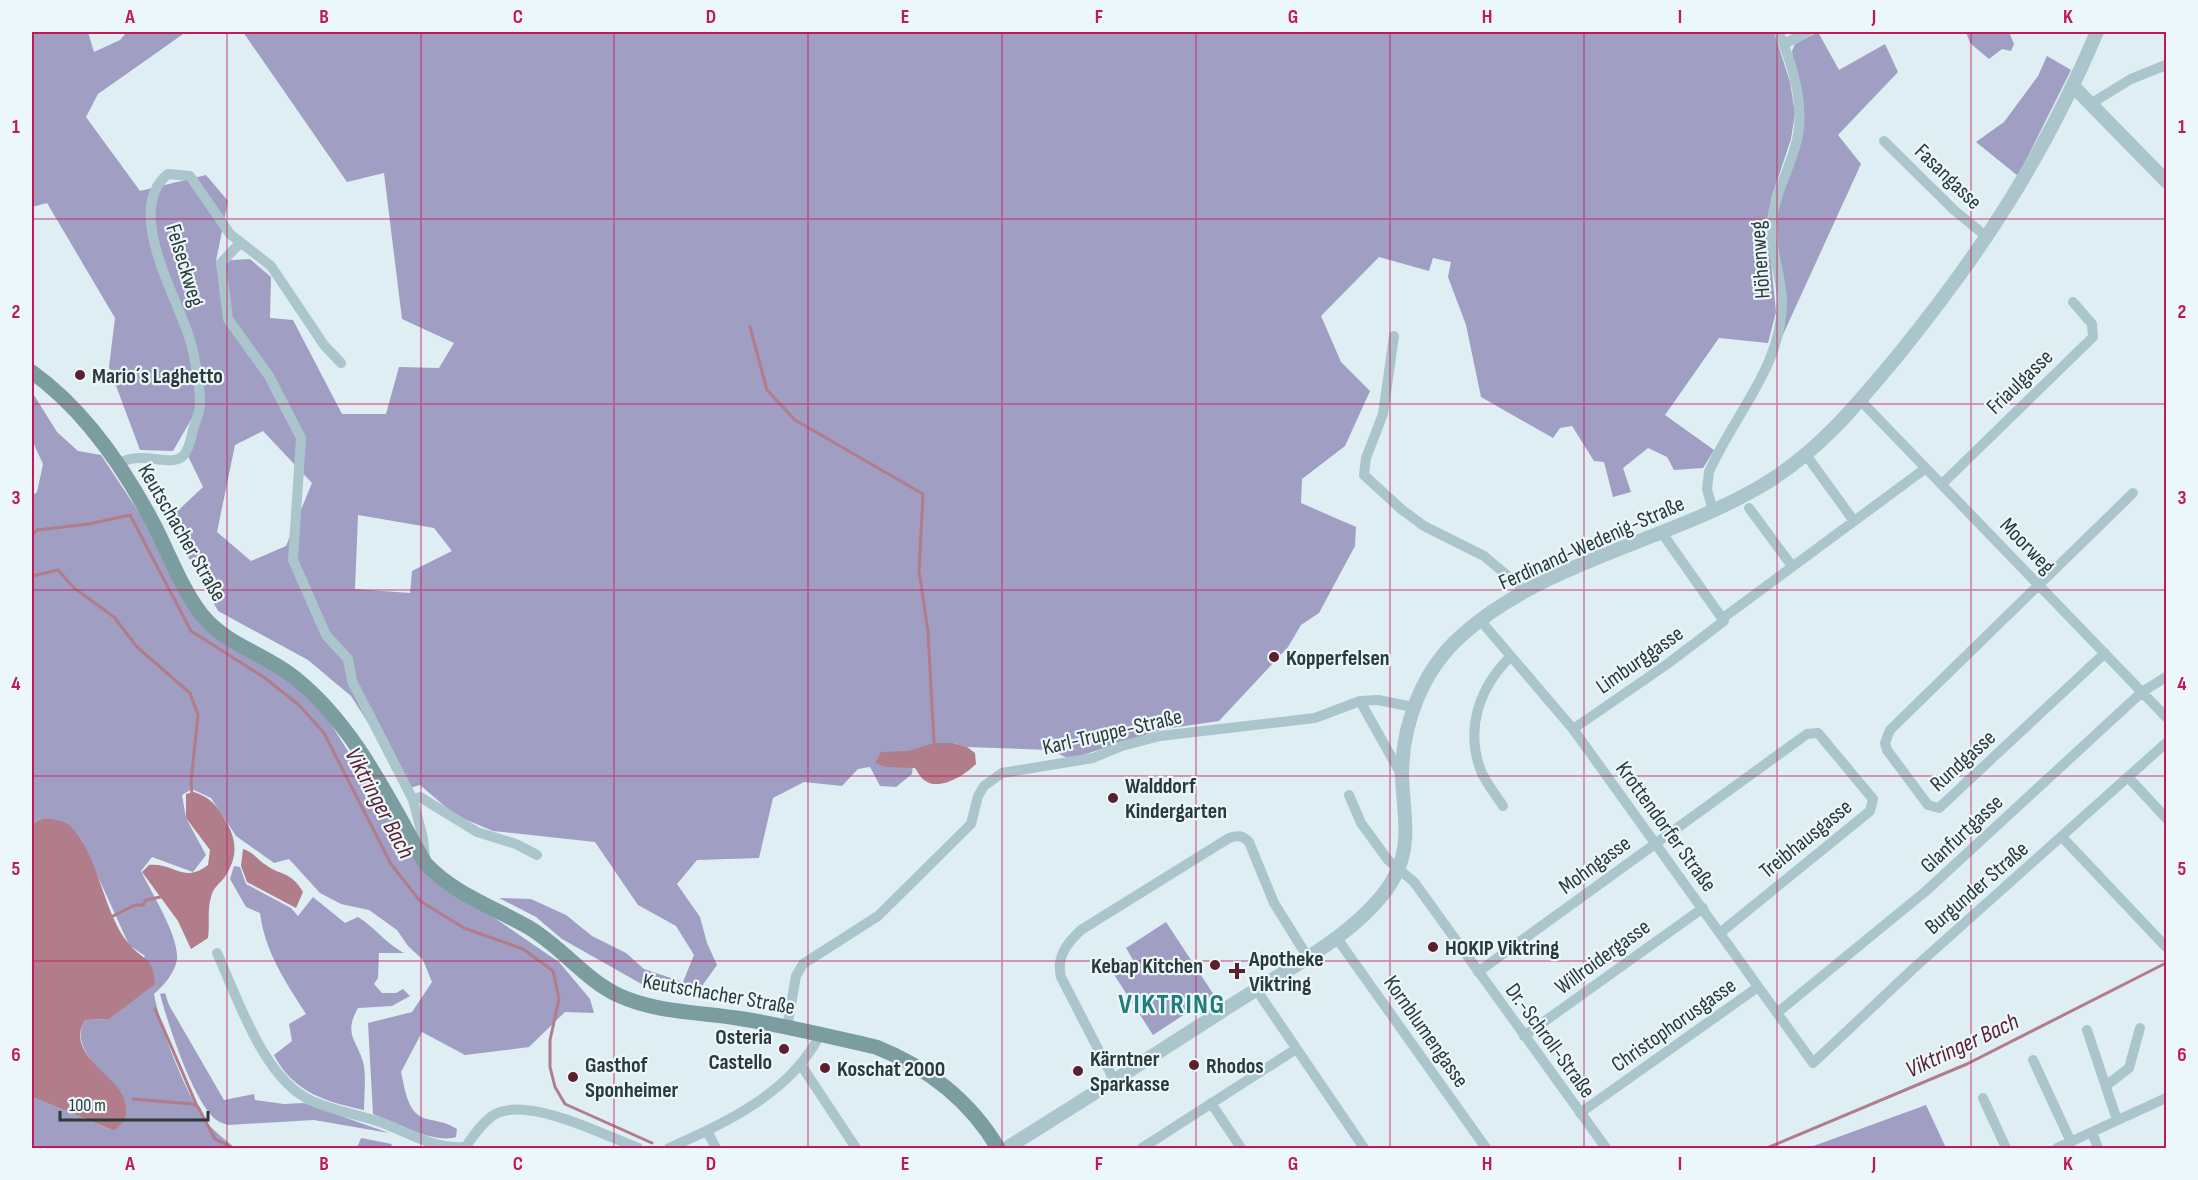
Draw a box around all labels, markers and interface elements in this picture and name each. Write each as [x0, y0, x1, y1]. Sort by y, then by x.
text: A [124, 5, 135, 29]
text: B [319, 5, 329, 29]
text: C [513, 5, 523, 29]
text: D [706, 5, 716, 29]
text: E [901, 5, 909, 29]
text: F [1095, 5, 1103, 29]
text: G [1288, 5, 1298, 29]
text: H [1482, 5, 1492, 29]
text: I [1678, 5, 1682, 29]
text: J [1871, 5, 1876, 29]
text: K [2063, 5, 2073, 29]
text: 1 [12, 115, 20, 139]
text: 1 [2178, 115, 2186, 139]
street label: Fasangasse [1909, 138, 1987, 216]
street label: Höhenweg [1744, 220, 1777, 300]
street label: Felseckweg [159, 221, 210, 310]
text: 2 [12, 300, 20, 324]
text: 2 [2178, 300, 2186, 324]
street label: Friaulgasse [1981, 344, 2059, 420]
place label: Mario´s Laghetto [92, 363, 223, 390]
marker: Mario´s Laghetto [73, 368, 87, 382]
street label: Keutschacher Straße [131, 459, 232, 606]
text: 3 [12, 486, 21, 510]
text: 3 [2178, 486, 2187, 510]
street label: Ferdinand-Wedenig-Straße [1495, 490, 1689, 596]
street label: Moorweg [1994, 512, 2060, 580]
street label: Limburggasse [1591, 620, 1689, 700]
place label: Kopperfelsen [1286, 645, 1390, 672]
marker: Kopperfelsen [1267, 650, 1281, 664]
text: 4 [11, 672, 21, 696]
text: 4 [2177, 672, 2187, 696]
street label: Karl-Truppe-Straße [1040, 703, 1185, 762]
street label: Rundgasse [1925, 725, 2002, 798]
water label: Viktringer Bach [338, 743, 421, 864]
street label: Krottendorfer Straße [1609, 756, 1722, 897]
place label: Walddorf Kindergarten [1125, 773, 1227, 825]
street label: Glanfurtgasse [1915, 789, 2009, 879]
marker: Walddorf Kindergarten [1106, 791, 1120, 805]
street label: Treibhausgasse [1754, 794, 1858, 885]
street label: Mohngasse [1554, 830, 1636, 900]
street label: Burgunder Straße [1920, 836, 2034, 940]
text: 5 [12, 857, 21, 881]
text: 5 [2178, 857, 2187, 881]
street label: Willroidergasse [1550, 914, 1656, 1001]
place label: HOKIP Viktring [1445, 935, 1559, 962]
marker: HOKIP Viktring [1426, 940, 1440, 954]
place label: Apotheke Viktring [1248, 946, 1324, 998]
place label: Kebap Kitchen [1091, 953, 1203, 980]
marker: Kebap Kitchen [1208, 958, 1222, 972]
marker: Apotheke Viktring [1230, 964, 1244, 978]
street label: Keutschacher Straße [640, 968, 797, 1021]
street label: Kornblumengasse [1377, 971, 1474, 1093]
street label: Christophorusgasse [1606, 972, 1742, 1078]
street label: Dr.-Schroll-Straße [1499, 978, 1601, 1104]
district label: VIKTRING [1118, 988, 1226, 1021]
water label: Viktringer Bach [1901, 1007, 2023, 1084]
place label: Osteria Castello [708, 1024, 772, 1076]
marker: Osteria Castello [777, 1042, 791, 1056]
text: 6 [11, 1043, 21, 1067]
text: 6 [2177, 1043, 2187, 1067]
place label: Kärntner Sparkasse [1090, 1046, 1170, 1098]
place label: Gasthof Sponheimer [585, 1052, 679, 1104]
place label: Rhodos [1206, 1053, 1264, 1080]
place label: Koschat 2000 [837, 1056, 945, 1083]
marker: Rhodos [1187, 1058, 1201, 1072]
marker: Koschat 2000 [818, 1061, 832, 1075]
marker: Kärntner Sparkasse [1071, 1064, 1085, 1078]
marker: Gasthof Sponheimer [566, 1070, 580, 1084]
scale bar [60, 1084, 208, 1122]
text: 100 m [69, 1095, 106, 1116]
text: A [124, 1152, 135, 1176]
text: B [319, 1152, 329, 1176]
text: C [513, 1152, 523, 1176]
text: D [706, 1152, 716, 1176]
text: E [901, 1152, 909, 1176]
text: F [1095, 1152, 1103, 1176]
text: G [1288, 1152, 1298, 1176]
text: H [1482, 1152, 1492, 1176]
text: I [1678, 1152, 1682, 1176]
text: J [1871, 1152, 1876, 1176]
text: K [2063, 1152, 2073, 1176]

